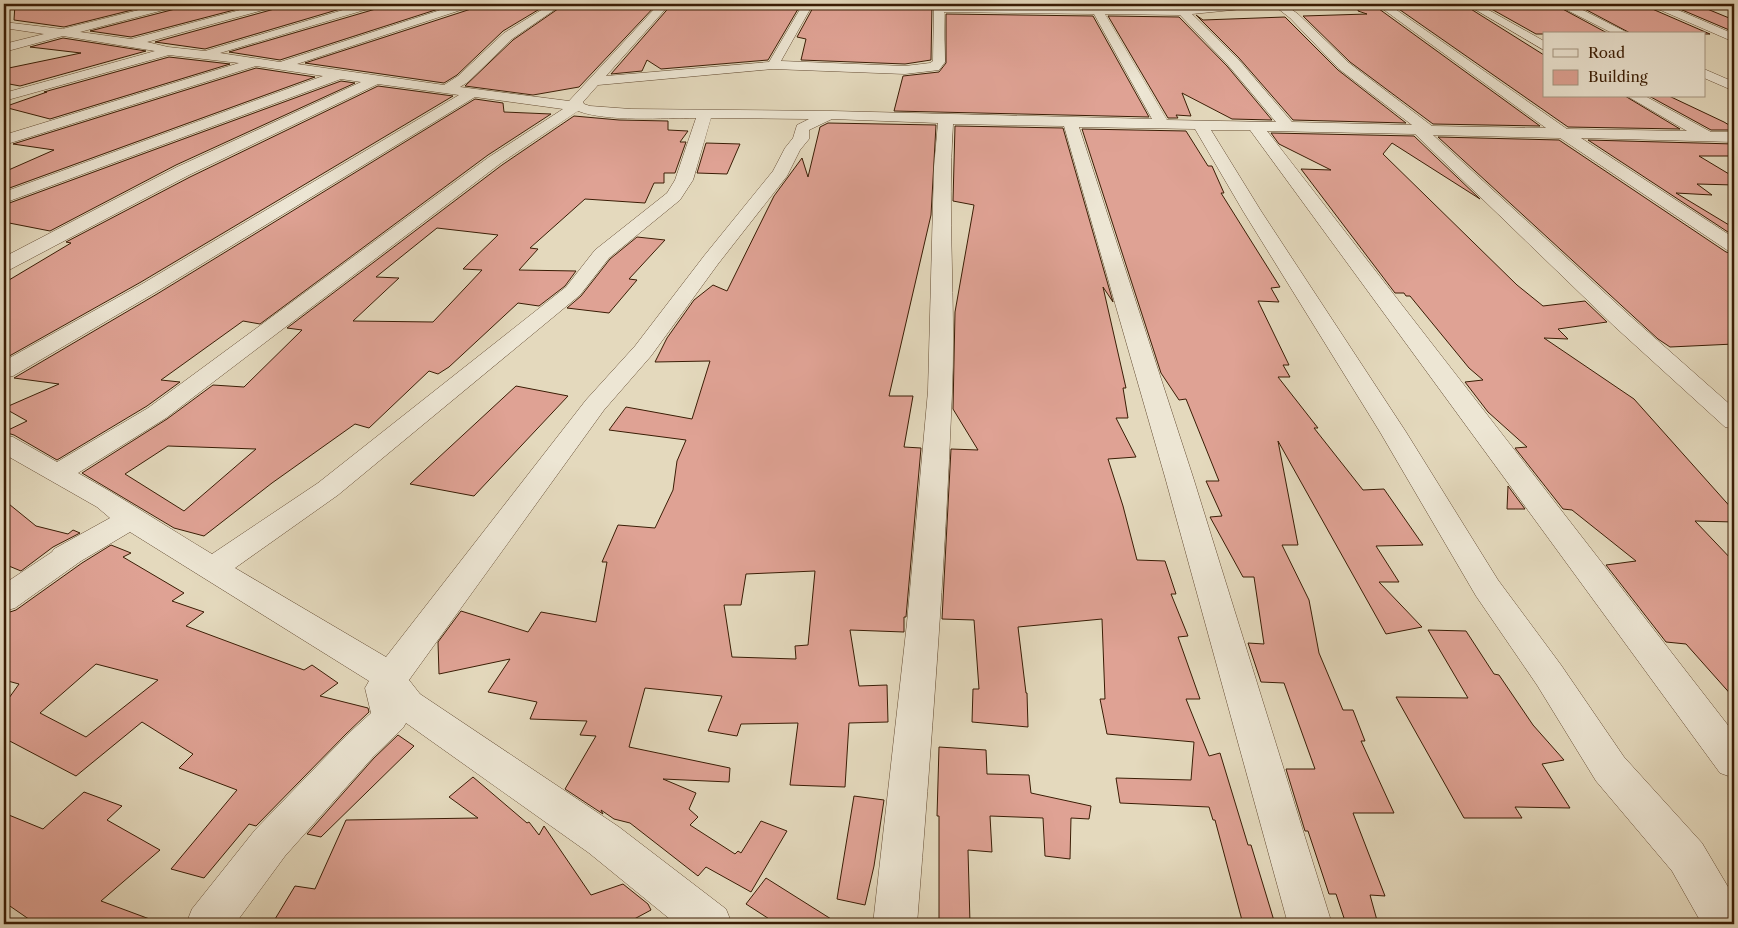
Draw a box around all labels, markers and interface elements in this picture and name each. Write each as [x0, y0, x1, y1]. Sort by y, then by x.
legend [1543, 32, 1706, 98]
text: Road [1588, 43, 1625, 62]
text: Building [1588, 67, 1648, 86]

